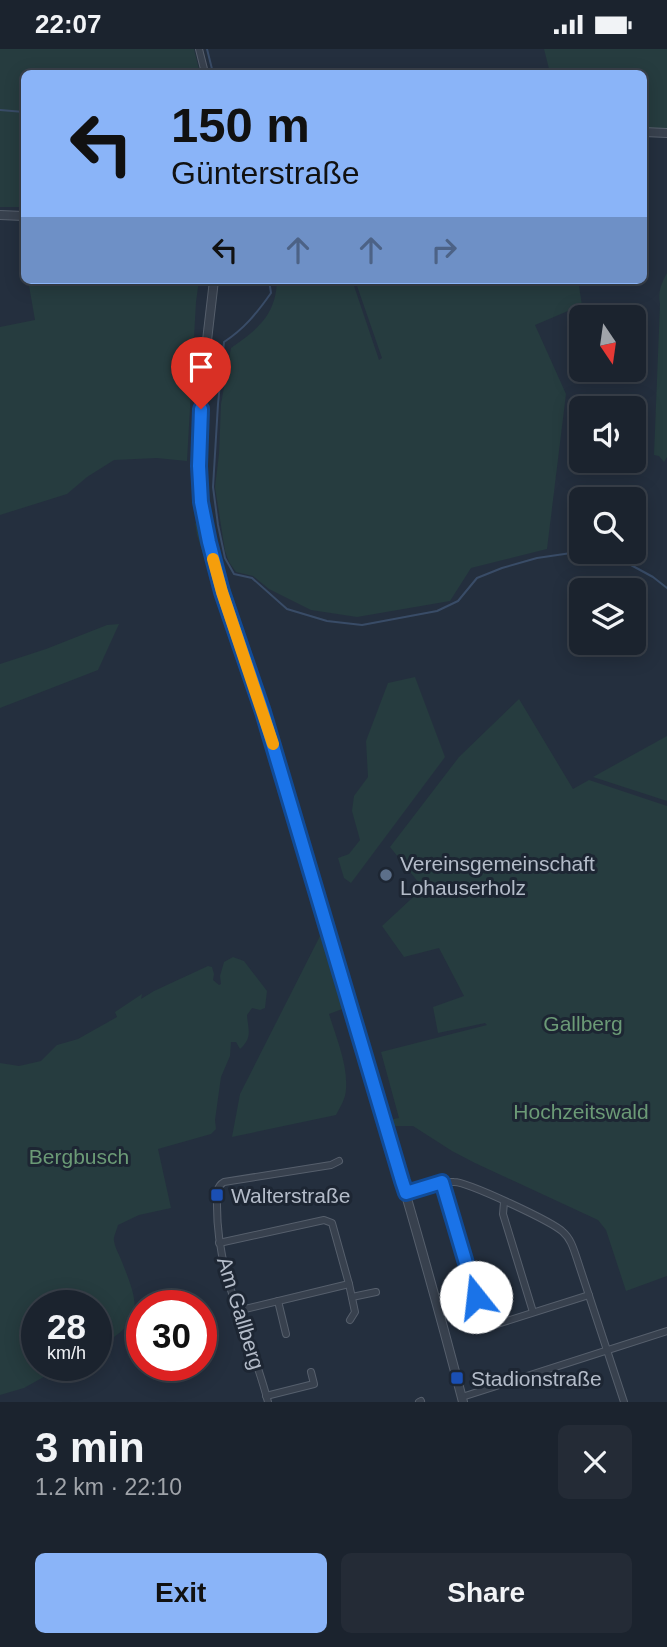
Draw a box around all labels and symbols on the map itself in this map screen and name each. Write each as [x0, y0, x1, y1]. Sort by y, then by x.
north arrow [569, 305, 646, 381]
pin [171, 337, 231, 409]
place label: Vereinsgemeinschaft Lohauserholz [400, 852, 595, 899]
marker: Vereinsgemeinschaft Lohauserholz [378, 867, 394, 883]
park label: Gallberg [543, 1012, 623, 1035]
park label: Hochzeitswald [513, 1100, 649, 1123]
park label: Bergbusch [29, 1145, 129, 1168]
place label: Walterstraße [231, 1184, 350, 1207]
marker: Walterstraße [209, 1187, 225, 1203]
street label: Am Gallberg [213, 1254, 269, 1372]
position arrow [439, 1260, 513, 1334]
speed limit sign: 30 [126, 1290, 217, 1381]
place label: Stadionstraße [471, 1367, 602, 1390]
marker: Stadionstraße [449, 1370, 465, 1386]

